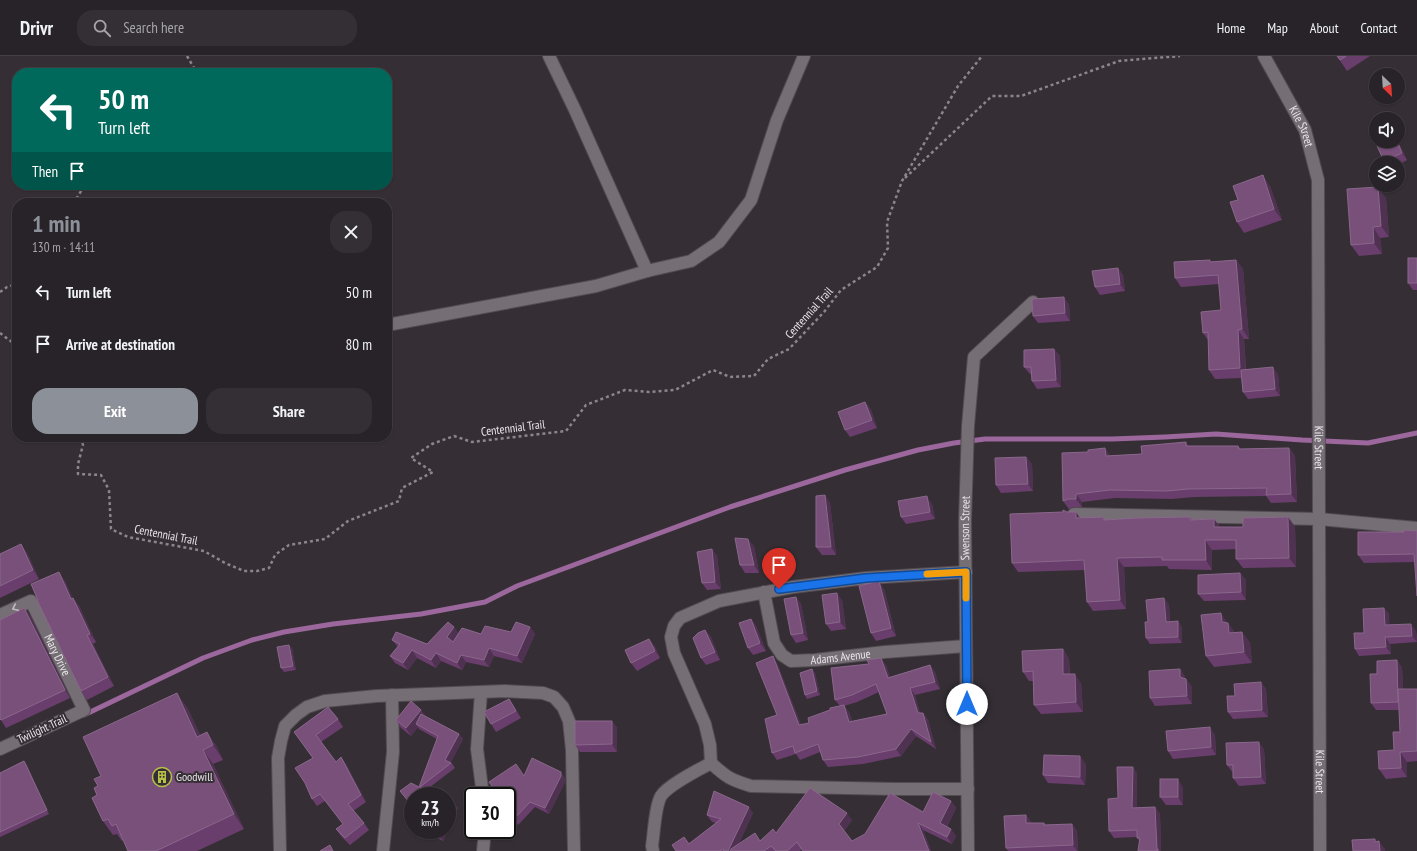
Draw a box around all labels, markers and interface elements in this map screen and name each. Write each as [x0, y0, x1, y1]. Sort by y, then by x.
search box [77, 10, 357, 46]
text: Drivr [20, 16, 53, 40]
icon: search [91, 17, 113, 39]
text: Search here [123, 18, 184, 37]
text: Home [1217, 19, 1245, 37]
text: Map [1267, 19, 1288, 37]
text: About [1310, 19, 1339, 37]
text: Contact [1361, 19, 1397, 37]
north arrow [1369, 68, 1405, 104]
map controls [1369, 68, 1405, 192]
text: 50 m [98, 80, 149, 117]
icon: left [32, 84, 84, 136]
street label: Kile Street [1286, 103, 1317, 149]
button: sound [1369, 112, 1405, 148]
text: Turn left [98, 116, 150, 139]
button: layers [1369, 156, 1405, 192]
icon: arrive [66, 160, 88, 182]
text: Then [32, 162, 58, 181]
text: 1 min [32, 208, 80, 239]
button: close [330, 211, 372, 253]
text: 130 m · 14:11 [32, 239, 95, 256]
icon: left [32, 281, 54, 303]
text: Turn left [66, 283, 111, 302]
text: 50 m [346, 283, 372, 302]
street label: Centennial Trail [782, 284, 836, 342]
icon: arrive [32, 333, 54, 355]
text: Arrive at destination [66, 335, 175, 354]
text: 80 m [346, 335, 372, 354]
button: Exit [32, 388, 198, 434]
button: Share [206, 388, 372, 434]
street label: Centennial Trail [480, 416, 546, 439]
street label: Kile Street [1312, 426, 1327, 470]
street label: Swenson Street [957, 495, 973, 560]
street label: Centennial Trail [133, 521, 199, 548]
pin [762, 548, 796, 589]
icon: arrive [768, 554, 790, 576]
one-way arrow [12, 603, 20, 611]
street label: Mary Drive [41, 632, 74, 678]
street label: Adams Avenue [810, 646, 871, 667]
position arrow [946, 683, 988, 725]
street label: Twilight Trail [15, 710, 69, 747]
street label: Kile Street [1313, 750, 1328, 794]
building icon: Goodwill [151, 766, 173, 788]
place label: Goodwill [176, 769, 213, 784]
speed limit sign: 30 [464, 787, 516, 839]
text: 23 [420, 795, 440, 821]
text: km/h [421, 816, 439, 829]

